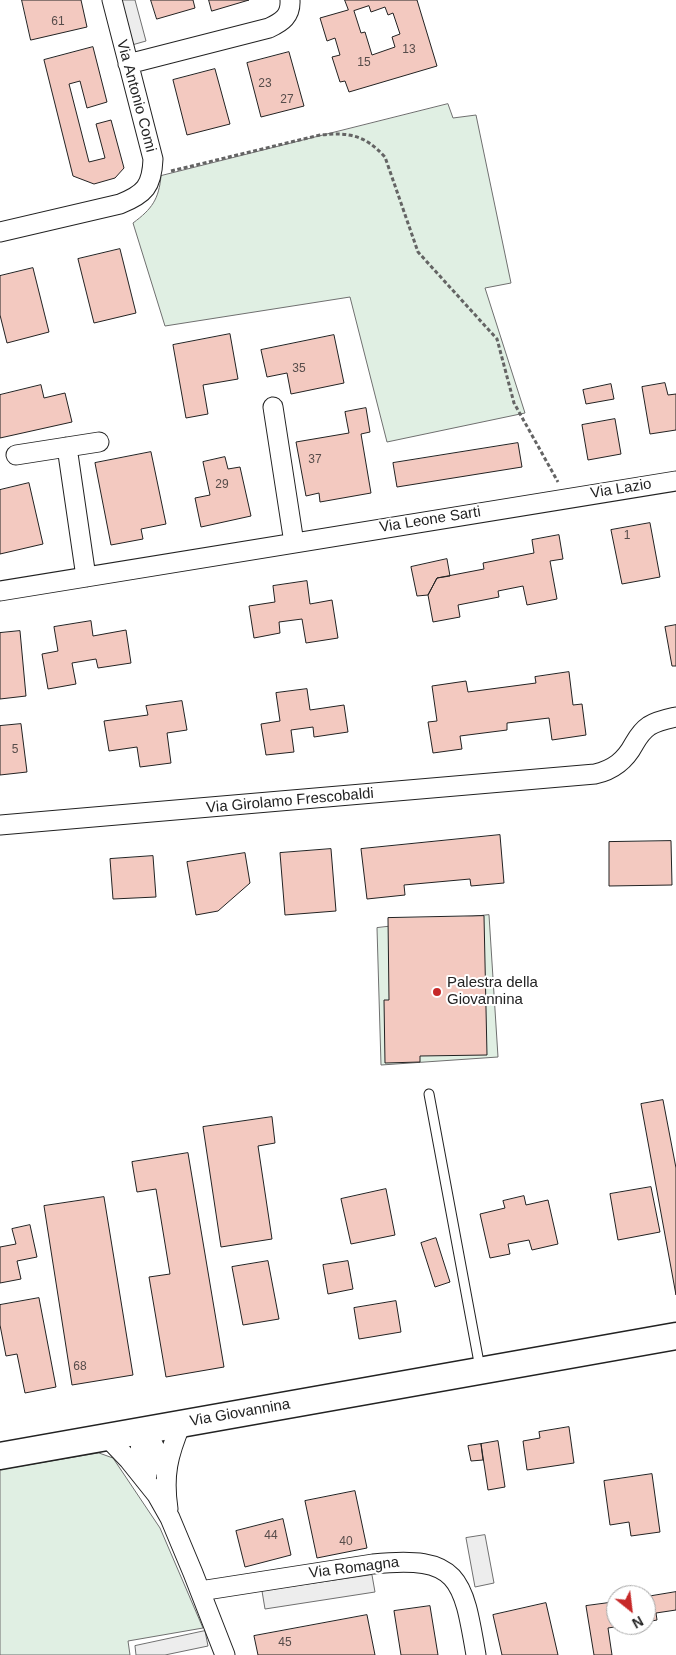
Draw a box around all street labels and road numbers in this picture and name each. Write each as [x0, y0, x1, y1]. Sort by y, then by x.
street label: Via Antonio Comi [112, 38, 160, 154]
street label: Via Lazio [589, 475, 653, 503]
street label: Via Leone Sarti [378, 503, 482, 537]
street label: Via Girolamo Frescobaldi [205, 785, 375, 817]
street label: Via Giovannina [188, 1395, 292, 1431]
street label: Via Romagna [308, 1554, 400, 1582]

